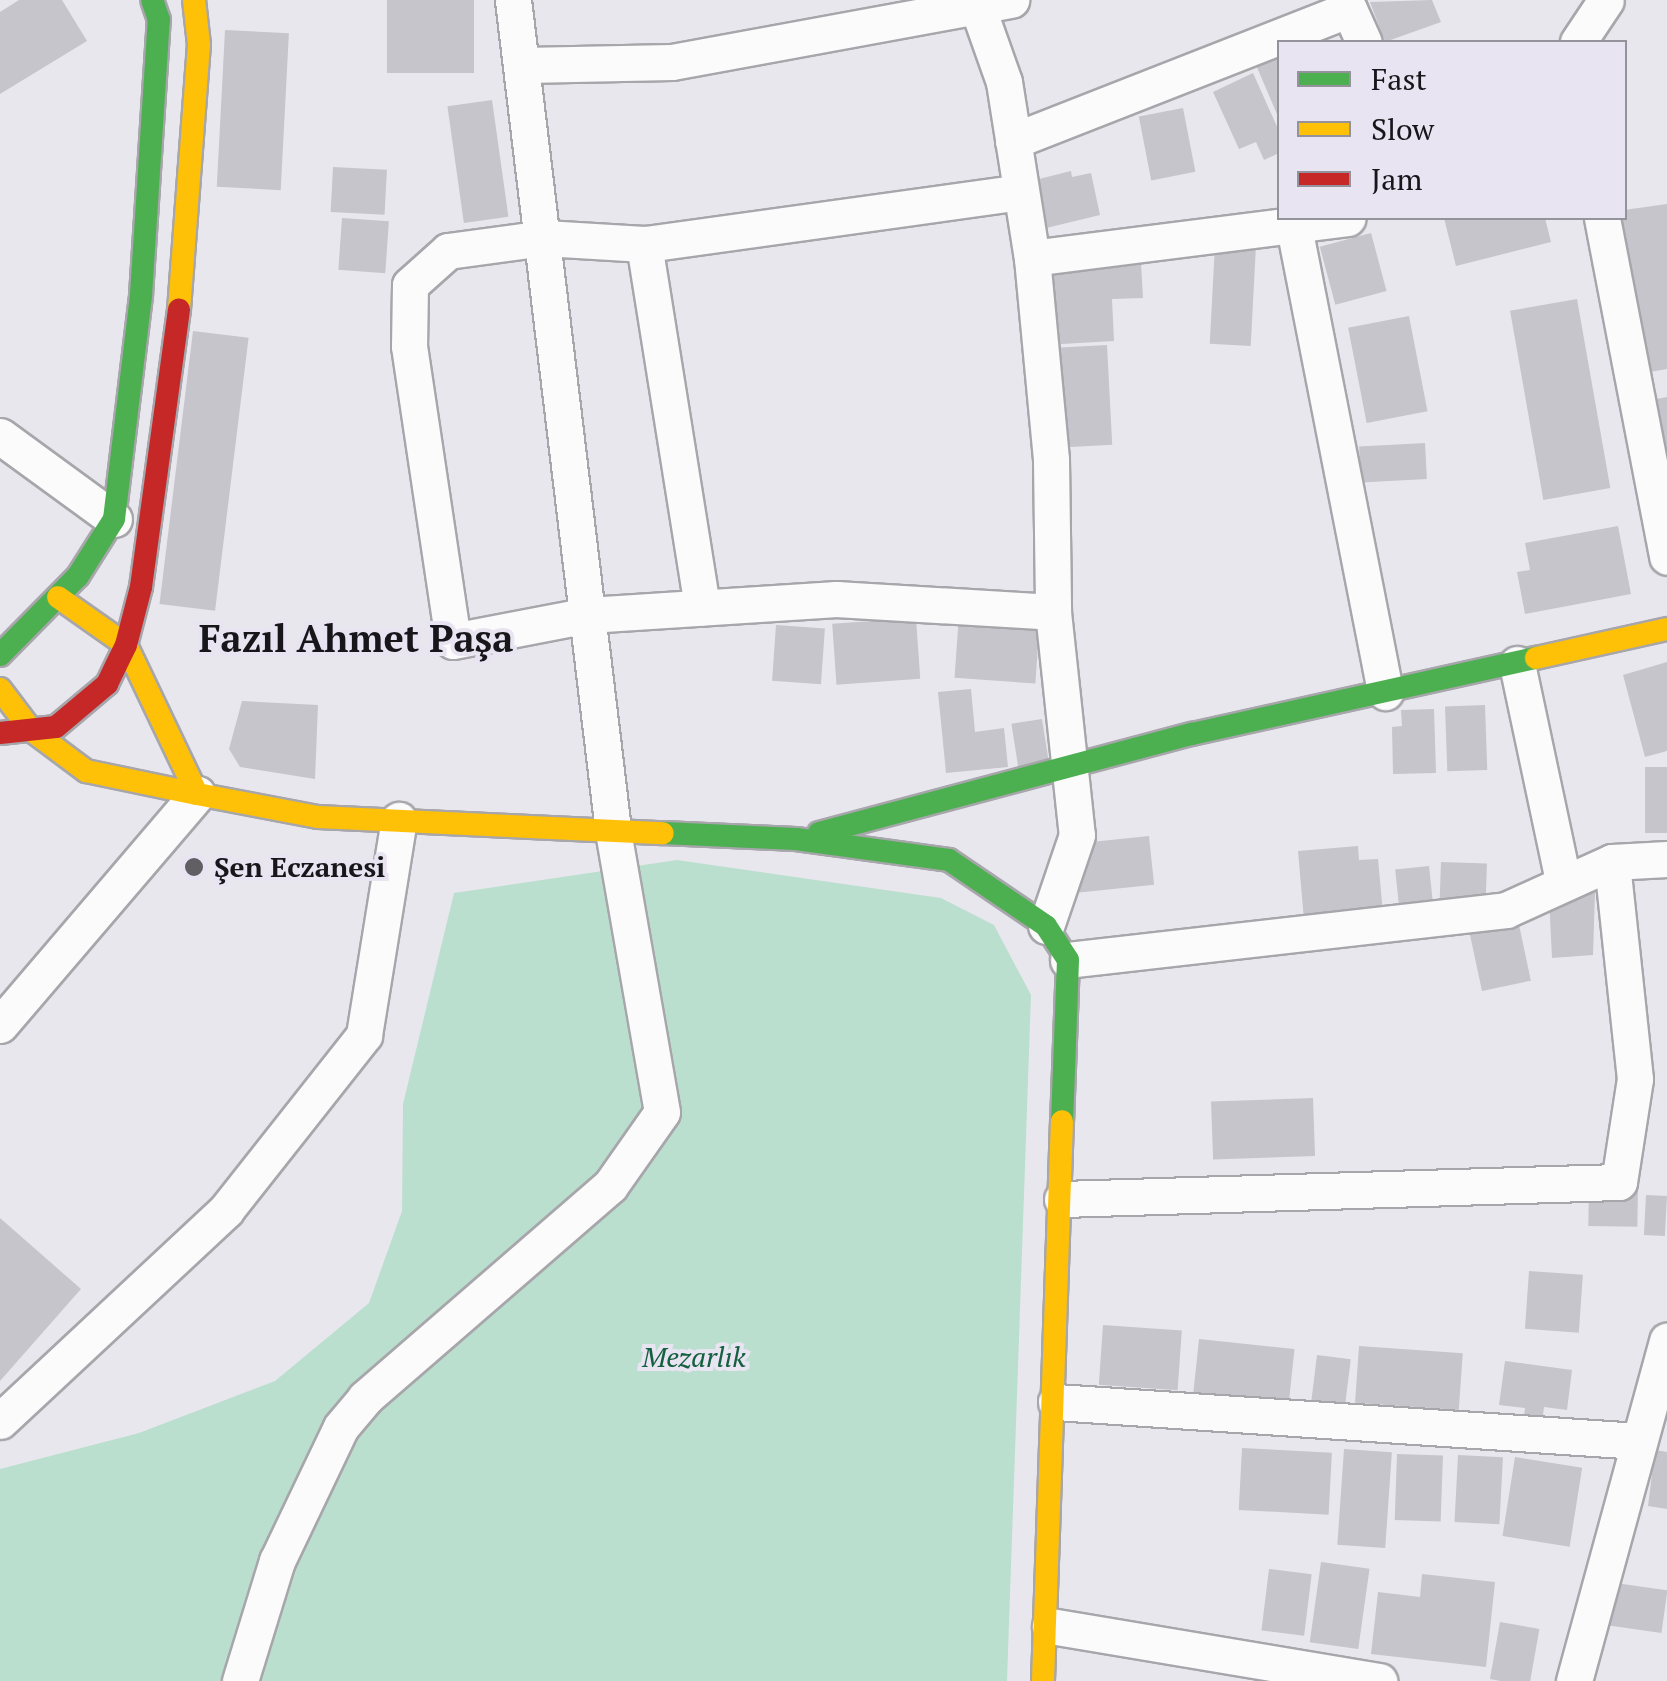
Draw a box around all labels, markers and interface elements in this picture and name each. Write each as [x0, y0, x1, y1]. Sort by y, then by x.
legend [1277, 40, 1627, 220]
text: Fast [1371, 59, 1427, 99]
text: Slow [1371, 109, 1434, 149]
text: Jam [1371, 159, 1422, 199]
district label: Fazıl Ahmet Paşa [198, 616, 514, 662]
place label: Şen Eczanesi [214, 850, 385, 884]
marker: Şen Eczanesi [183, 856, 205, 878]
park label: Mezarlık [642, 1340, 746, 1374]

